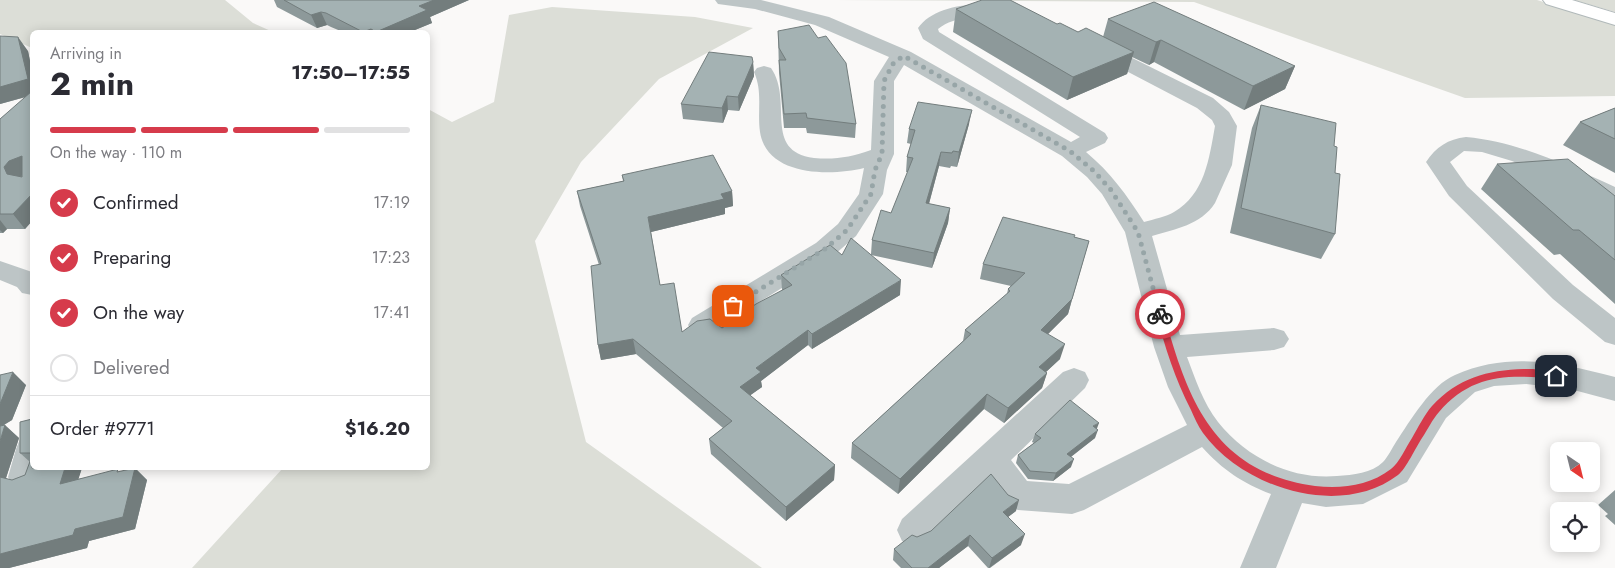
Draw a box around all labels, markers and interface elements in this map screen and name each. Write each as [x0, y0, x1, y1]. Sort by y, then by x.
text: Arriving in [50, 42, 122, 65]
text: 17:50–17:55 [291, 59, 410, 86]
text: 2 min [50, 61, 134, 107]
text: On the way · 110 m [50, 141, 182, 164]
icon: check [50, 189, 78, 217]
text: Confirmed [93, 189, 179, 216]
text: 17:19 [373, 191, 410, 214]
icon: check [50, 244, 78, 272]
text: Preparing [93, 244, 171, 271]
text: 17:23 [372, 246, 410, 269]
pin [712, 285, 754, 327]
courier [1135, 289, 1185, 339]
icon: bag [719, 292, 747, 320]
icon: check [50, 299, 78, 327]
text: On the way [93, 299, 184, 326]
icon: bike [1146, 300, 1174, 328]
text: 17:41 [373, 301, 410, 324]
text: Delivered [93, 354, 170, 381]
pin [1535, 355, 1577, 397]
icon: home [1542, 362, 1570, 390]
text: Order #9771 [50, 415, 155, 442]
text: $16.20 [345, 415, 410, 442]
north arrow [1550, 442, 1600, 492]
map controls [1550, 442, 1600, 552]
button: locate [1550, 502, 1600, 552]

